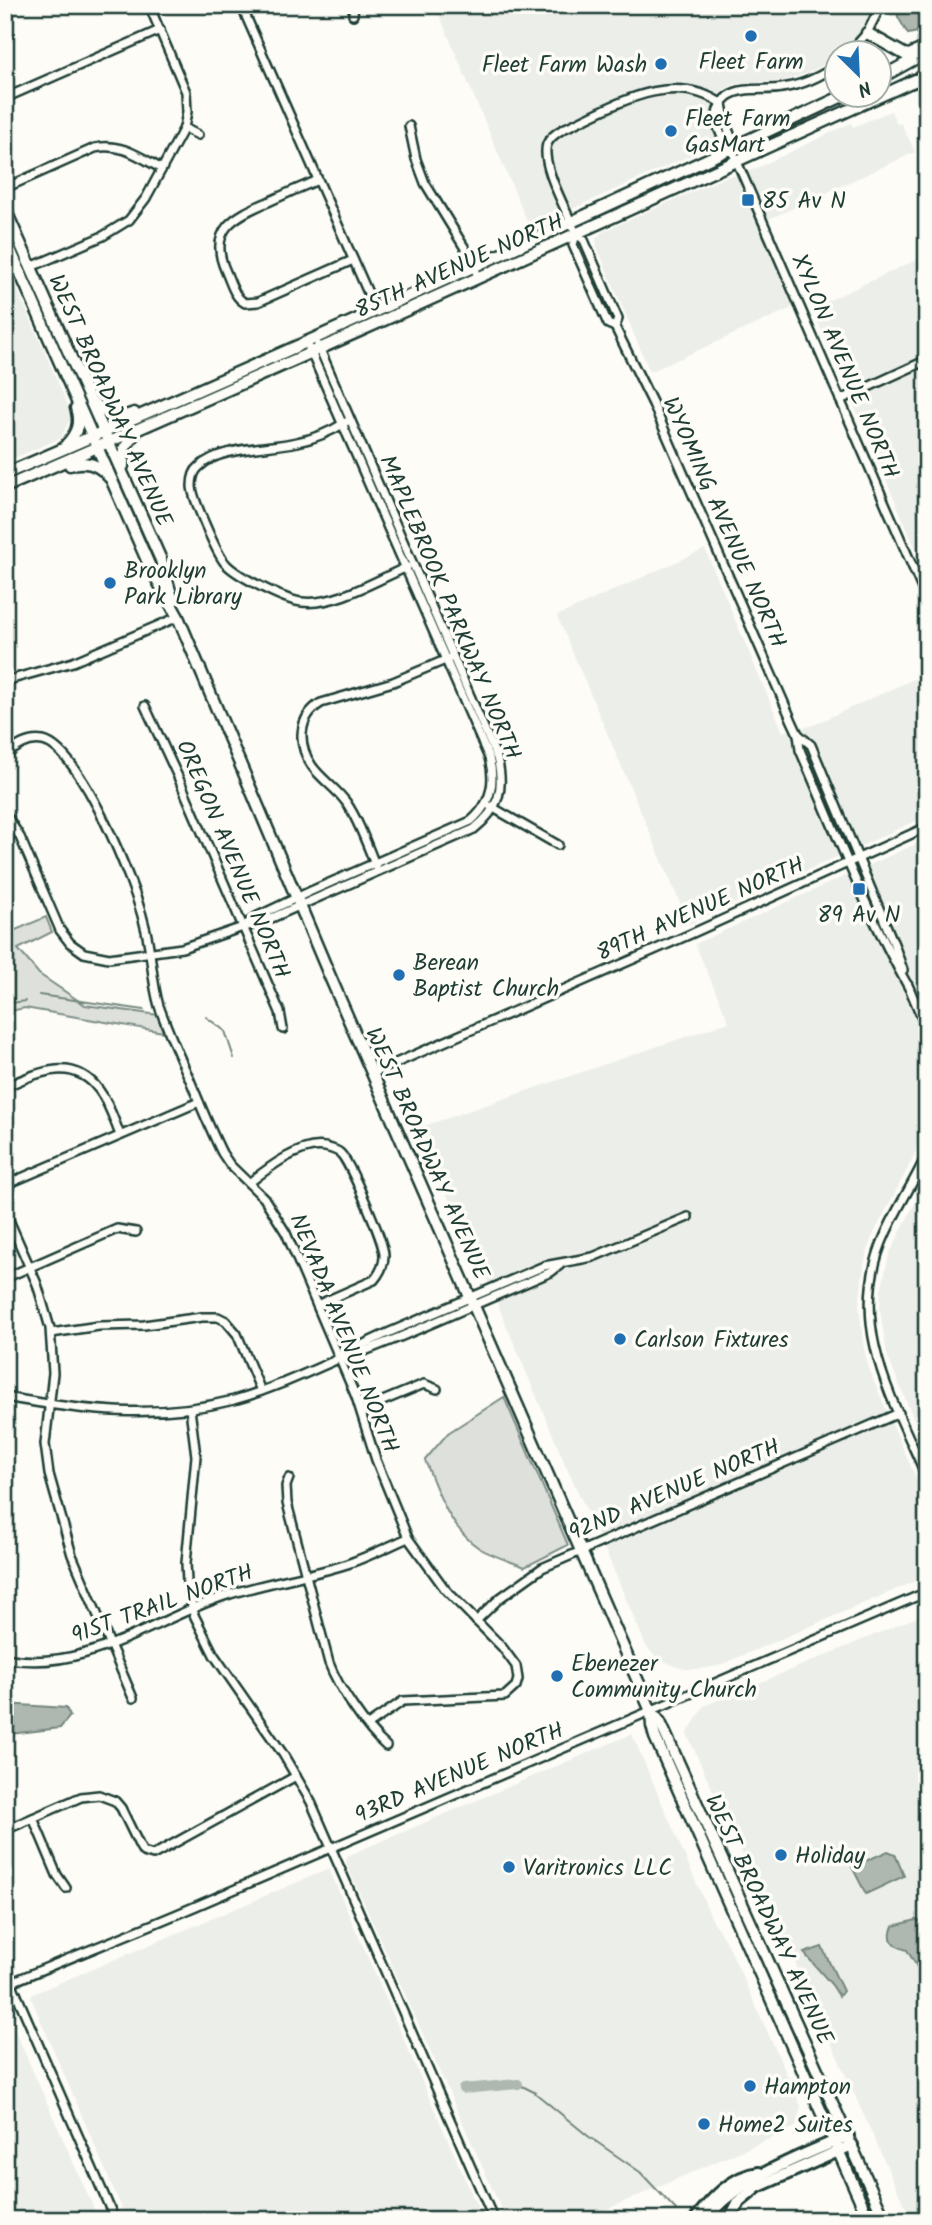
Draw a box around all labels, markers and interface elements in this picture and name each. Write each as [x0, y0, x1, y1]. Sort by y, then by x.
marker: Fleet Farm [743, 28, 759, 44]
north arrow [824, 38, 894, 108]
place label: Fleet Farm [698, 45, 804, 81]
place label: Fleet Farm Wash [482, 48, 647, 84]
marker: Fleet Farm Wash [653, 56, 669, 72]
text: N [853, 72, 876, 104]
place label: Fleet Farm GasMart [685, 102, 790, 164]
marker: Fleet Farm GasMart [663, 123, 679, 139]
place label: 85 Av N [762, 184, 846, 220]
marker: 85 Av N [740, 192, 756, 208]
street label: 85TH AVENUE NORTH [349, 204, 570, 329]
street label: XYLON AVENUE NORTH [780, 249, 908, 485]
street label: WEST BROADWAY AVENUE [37, 269, 181, 533]
street label: WYOMING AVENUE NORTH [651, 391, 795, 654]
street label: MAPLEBROOK PARKWAY NORTH [368, 450, 530, 766]
place label: Brooklyn Park Library [124, 554, 242, 616]
marker: Brooklyn Park Library [102, 575, 118, 591]
street label: OREGON AVENUE NORTH [165, 735, 299, 985]
street label: 89TH AVENUE NORTH [591, 848, 811, 972]
marker: 89 Av N [851, 881, 867, 897]
place label: 89 Av N [818, 898, 900, 934]
place label: Berean Baptist Church [413, 946, 559, 1008]
marker: Berean Baptist Church [391, 967, 407, 983]
street label: WEST BROADWAY AVENUE [354, 1022, 498, 1286]
street label: NEVADA AVENUE NORTH [279, 1208, 408, 1459]
place label: Carlson Fixtures [634, 1323, 789, 1359]
marker: Carlson Fixtures [612, 1331, 628, 1347]
street label: 92ND AVENUE NORTH [563, 1430, 786, 1552]
street label: 91ST TRAIL NORTH [66, 1555, 259, 1655]
place label: Ebenezer Community Church [571, 1647, 757, 1709]
marker: Ebenezer Community Church [549, 1668, 565, 1684]
street label: 93RD AVENUE NORTH [349, 1713, 570, 1834]
street label: WEST BROADWAY AVENUE [694, 1788, 842, 2052]
place label: Holiday [795, 1839, 865, 1875]
marker: Holiday [773, 1847, 789, 1863]
place label: Varitronics LLC [523, 1851, 672, 1887]
marker: Varitronics LLC [501, 1859, 517, 1875]
place label: Hampton [764, 2070, 851, 2106]
marker: Hampton [742, 2078, 758, 2094]
place label: Home2 Suites [718, 2108, 853, 2144]
marker: Home2 Suites [696, 2116, 712, 2132]

